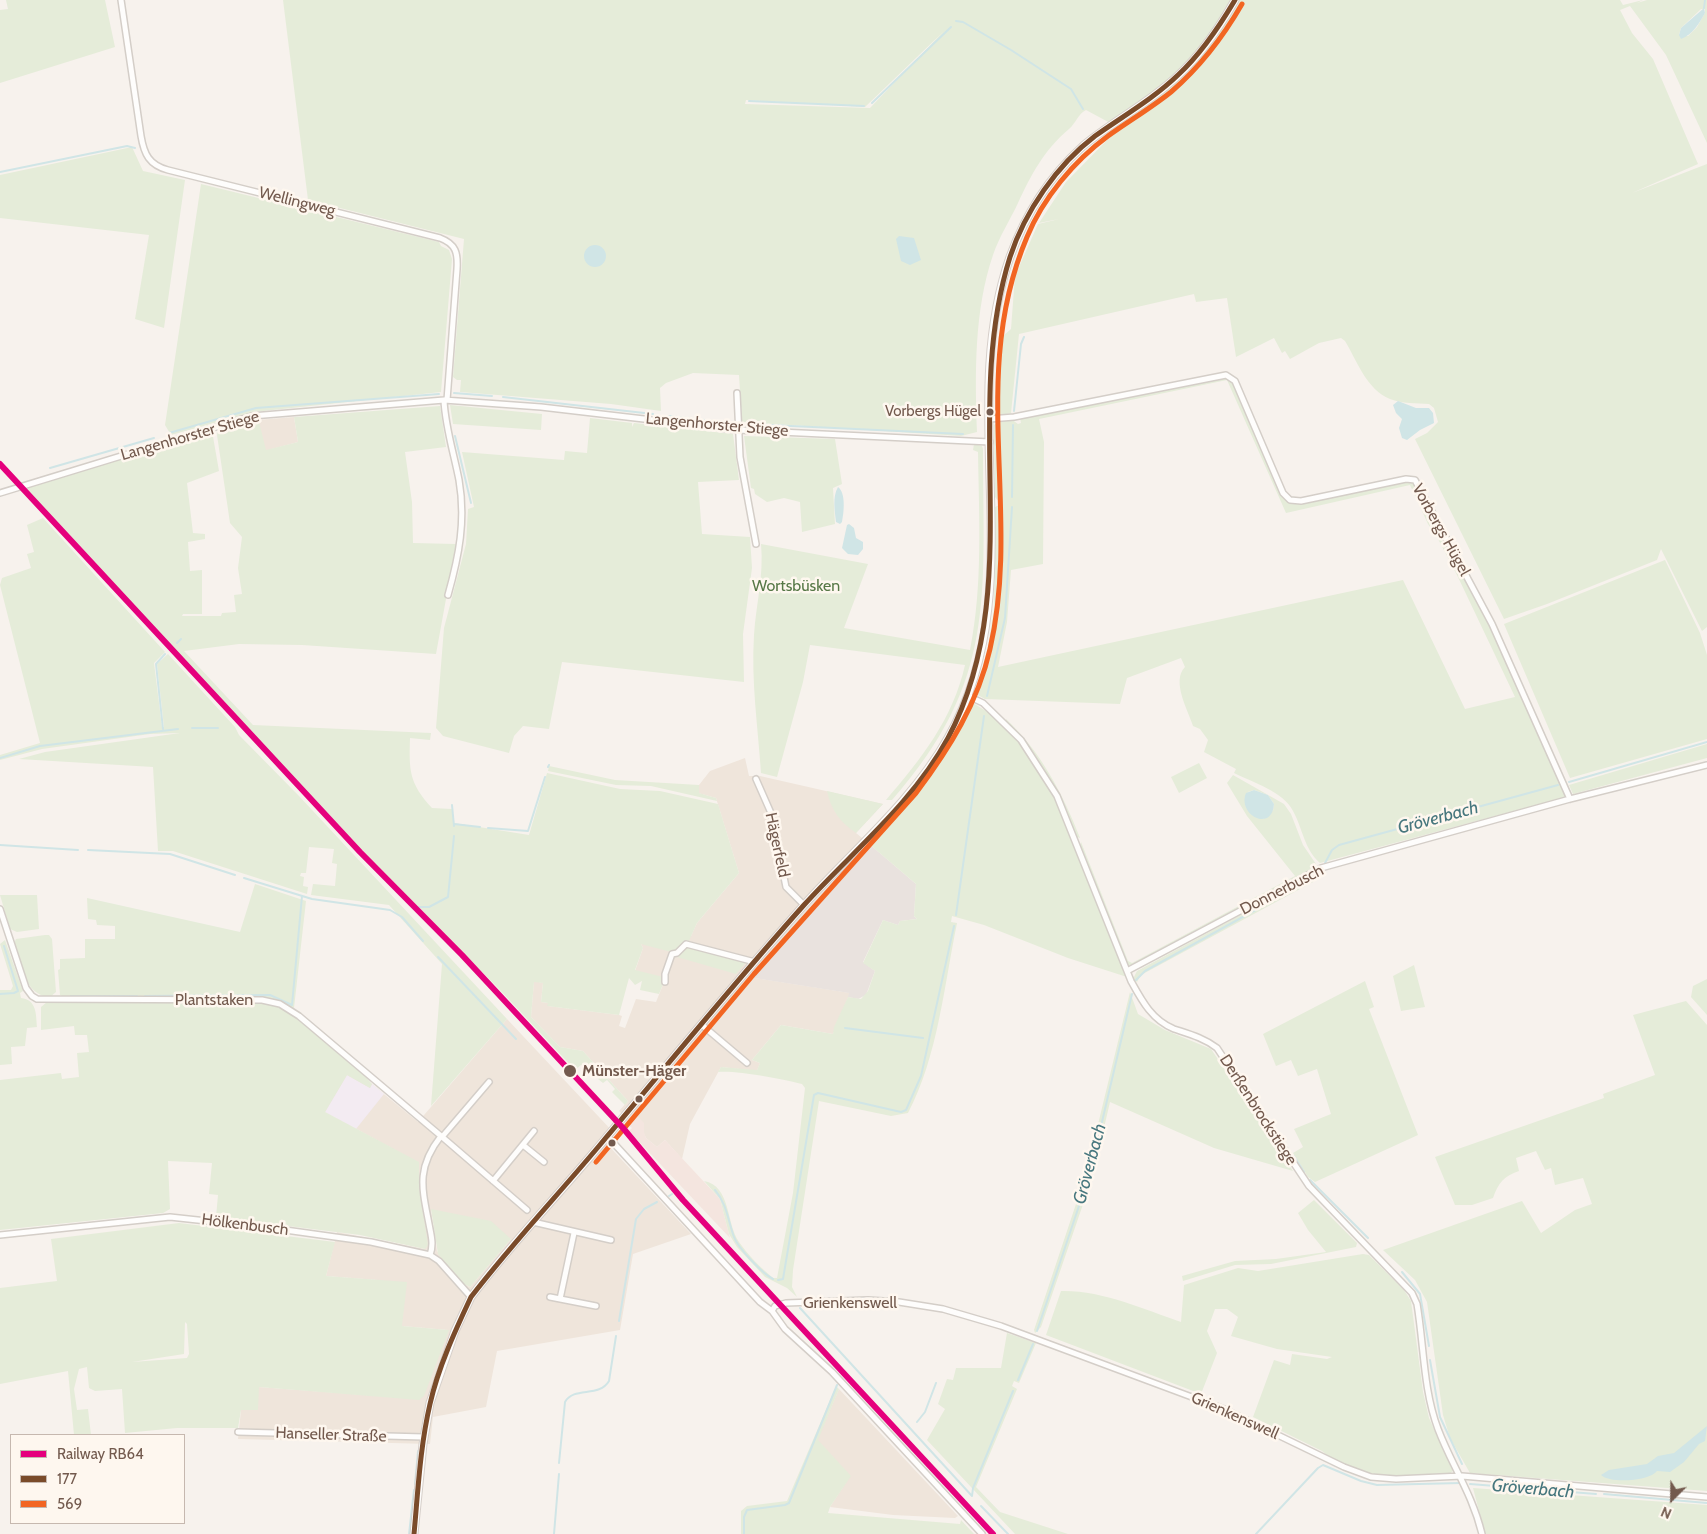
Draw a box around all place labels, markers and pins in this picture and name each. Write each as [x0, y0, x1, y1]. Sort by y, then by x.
place label: Vorbergs Hügel [885, 403, 981, 421]
marker: Vorbergs Hügel [985, 407, 995, 417]
place label: Münster-Häger [582, 1061, 686, 1081]
marker: Münster-Häger [562, 1063, 578, 1079]
unlabelled marker [634, 1094, 644, 1104]
unlabelled marker [607, 1138, 617, 1148]

